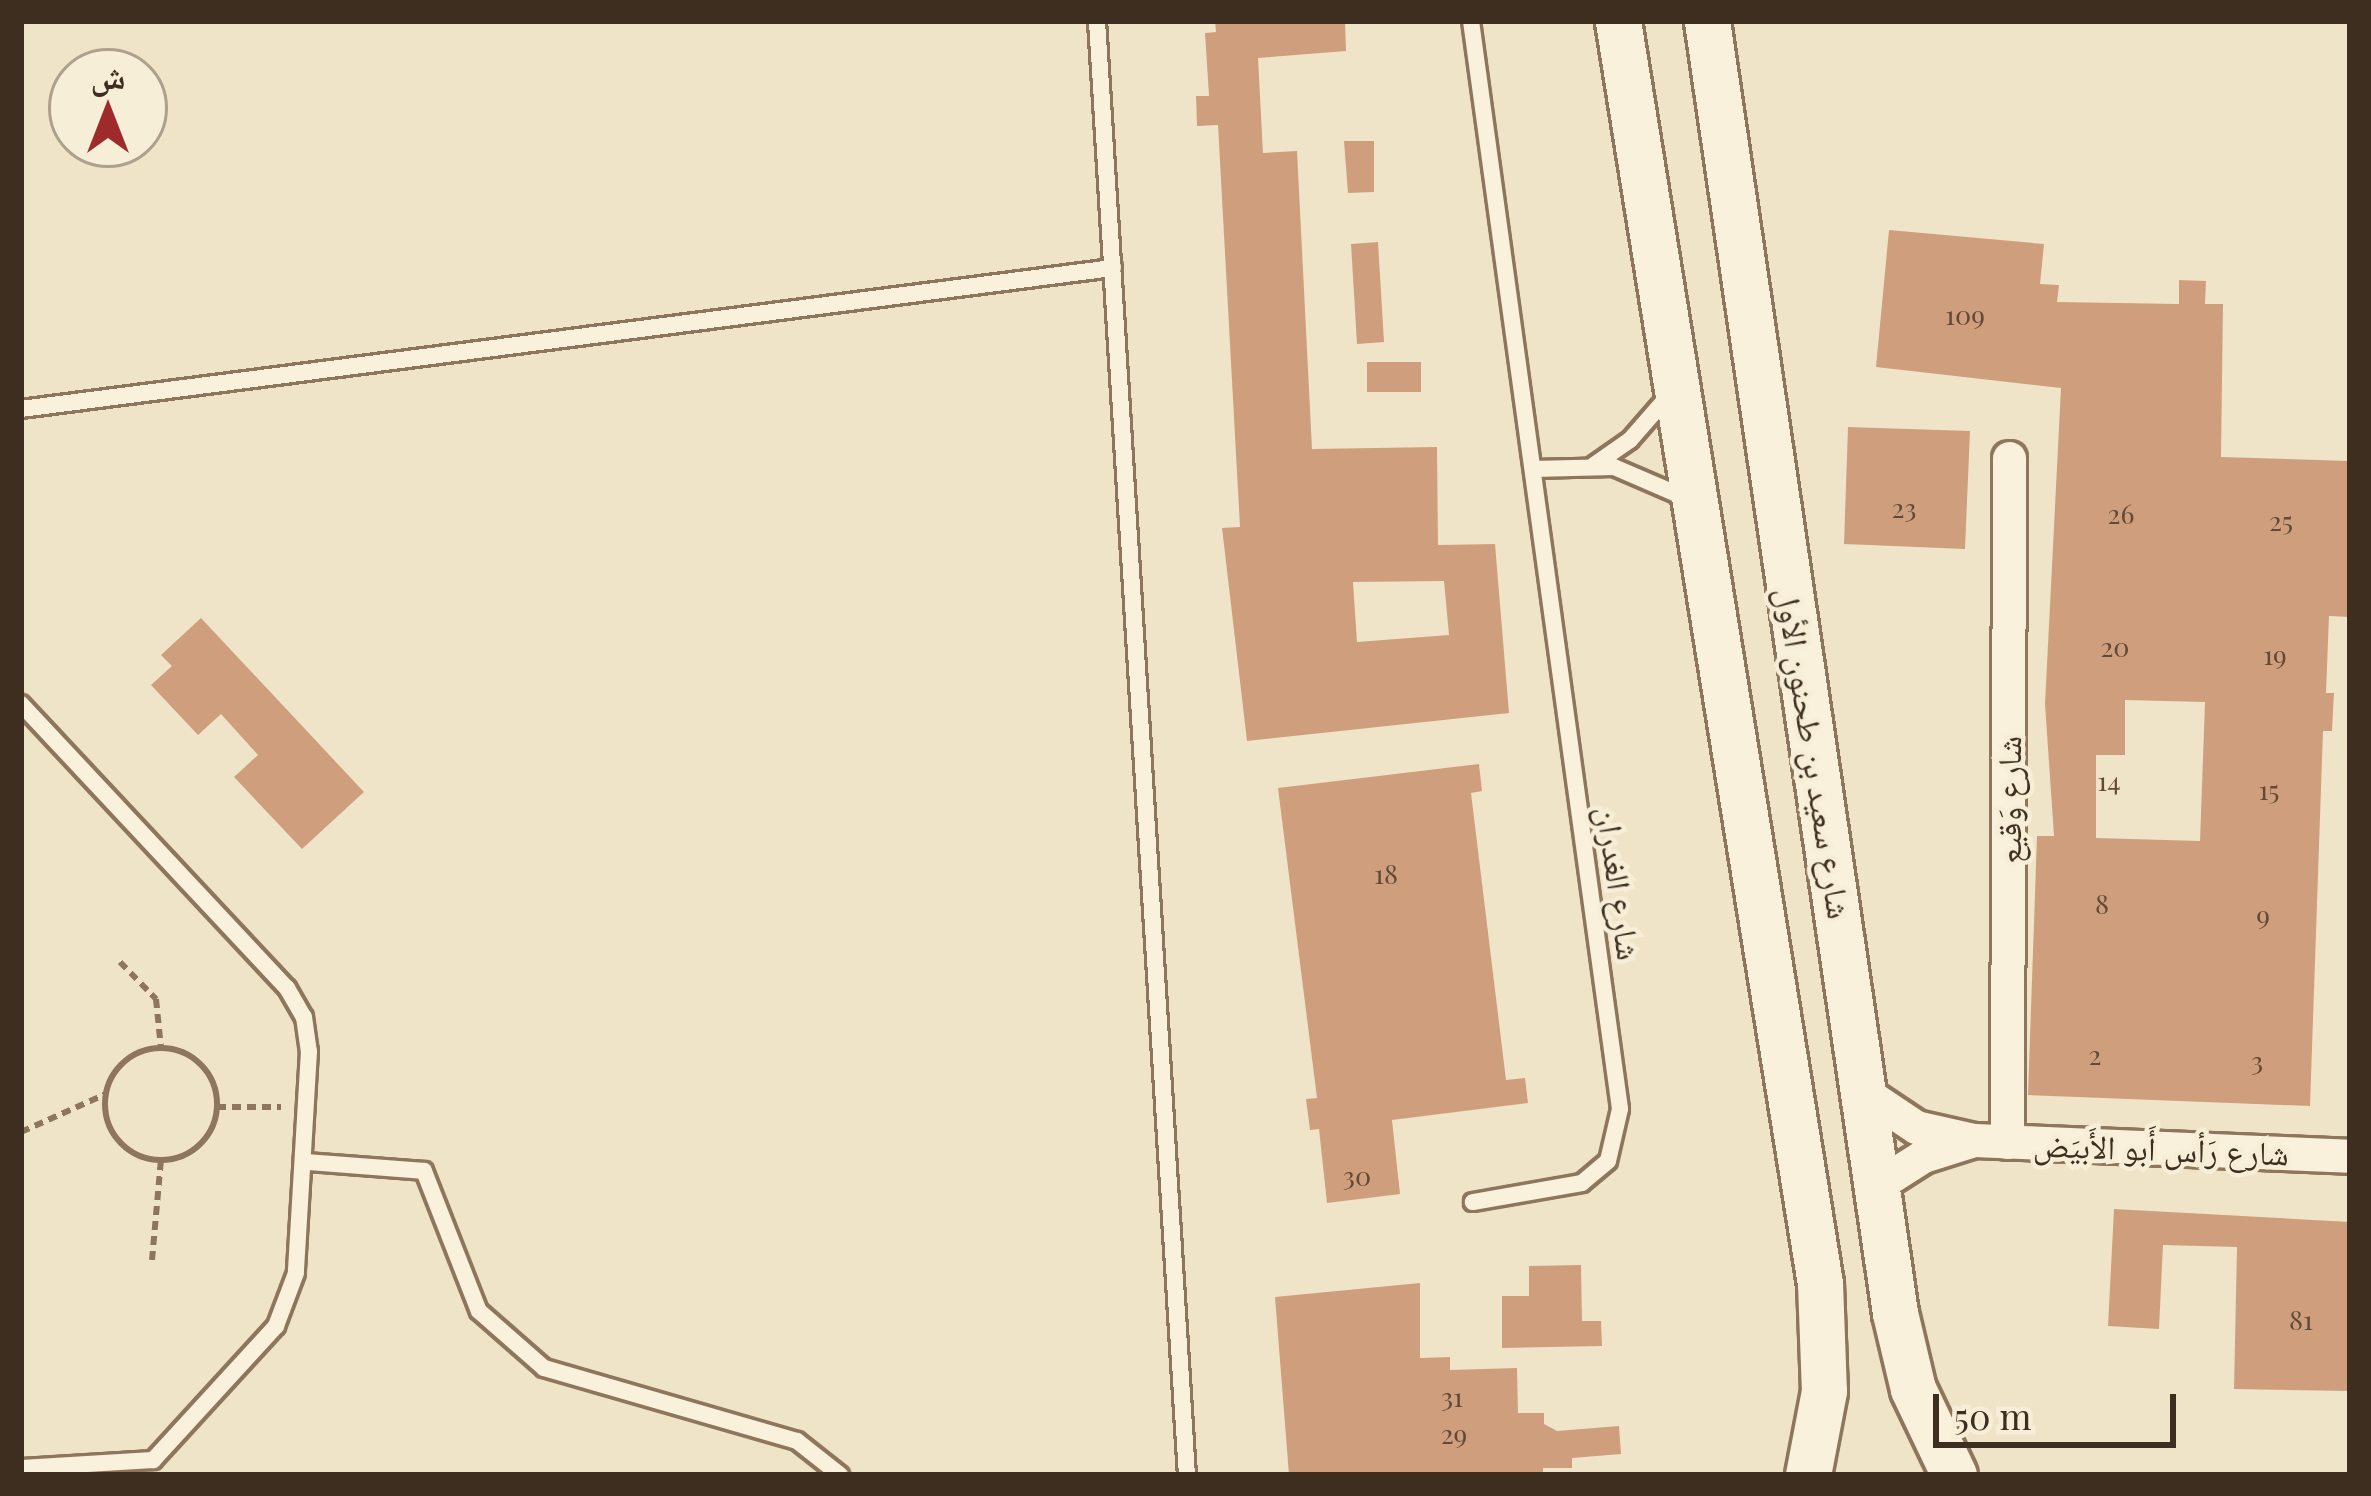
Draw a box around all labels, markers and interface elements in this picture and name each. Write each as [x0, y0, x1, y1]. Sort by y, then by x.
north arrow [48, 48, 168, 168]
text: ش [90, 53, 126, 97]
house number: 109 [1945, 299, 1985, 331]
house number: 23 [1891, 492, 1917, 524]
house number: 26 [2108, 498, 2134, 530]
house number: 25 [2269, 505, 2293, 537]
street label: شارع سعيد بن طحنون الأول [1769, 584, 1861, 922]
house number: 20 [2100, 631, 2130, 663]
house number: 19 [2263, 639, 2287, 671]
street label: شارع وَقيع [1988, 736, 2028, 864]
house number: 14 [2097, 765, 2121, 797]
house number: 15 [2259, 774, 2279, 806]
street label: شارع الغدران [1590, 803, 1650, 963]
house number: 18 [1374, 858, 1398, 890]
house number: 8 [2095, 888, 2109, 920]
house number: 9 [2256, 899, 2270, 931]
house number: 2 [2089, 1039, 2101, 1071]
house number: 3 [2251, 1045, 2263, 1077]
street label: شارع رَأس أَبو الأَبيَض [2032, 1124, 2290, 1172]
house number: 30 [1343, 1160, 1371, 1192]
house number: 81 [2289, 1304, 2313, 1336]
scale bar [1939, 1370, 2182, 1444]
house number: 31 [1441, 1381, 1463, 1413]
text: 50 m [1954, 1391, 2031, 1439]
house number: 29 [1441, 1418, 1467, 1450]

